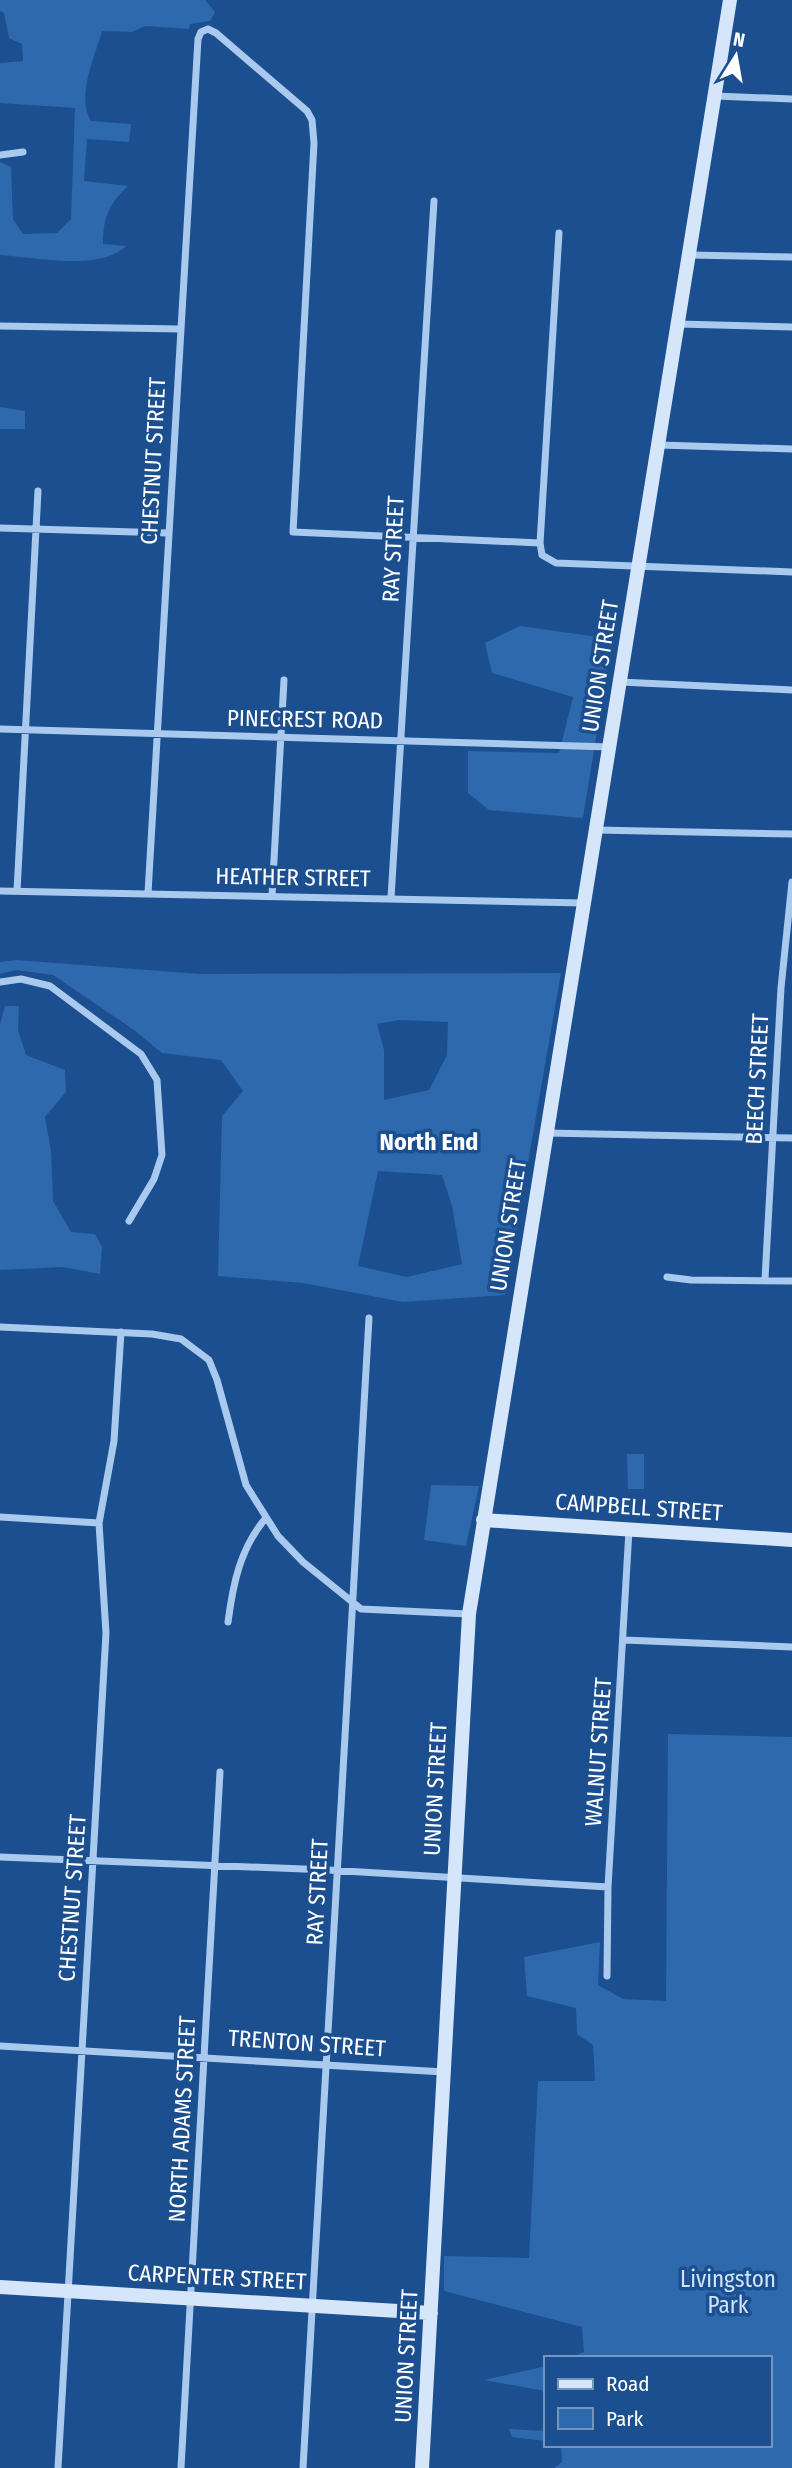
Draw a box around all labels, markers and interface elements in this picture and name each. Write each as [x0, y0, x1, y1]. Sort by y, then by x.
north arrow [701, 21, 771, 91]
text: N [731, 27, 747, 52]
street label: CHESTNUT STREET [135, 376, 171, 545]
street label: RAY STREET [376, 495, 410, 603]
street label: UNION STREET [576, 597, 624, 734]
street label: PINECREST ROAD [227, 704, 383, 734]
street label: HEATHER STREET [215, 862, 371, 892]
street label: BEECH STREET [740, 1012, 774, 1145]
district label: North End [380, 1128, 478, 1156]
street label: UNION STREET [484, 1156, 532, 1293]
street label: CAMPBELL STREET [554, 1487, 724, 1527]
street label: WALNUT STREET [579, 1676, 617, 1827]
street label: UNION STREET [418, 1721, 452, 1856]
street label: CHESTNUT STREET [52, 1813, 92, 1983]
street label: RAY STREET [300, 1838, 334, 1946]
street label: NORTH ADAMS STREET [163, 2015, 201, 2223]
street label: TRENTON STREET [227, 2024, 387, 2062]
street label: CARPENTER STREET [127, 2258, 307, 2296]
park label: Livingston Park [680, 2265, 776, 2319]
street label: UNION STREET [389, 2288, 423, 2423]
legend [544, 2356, 771, 2447]
text: Road [606, 2371, 650, 2397]
text: Park [606, 2406, 644, 2432]

